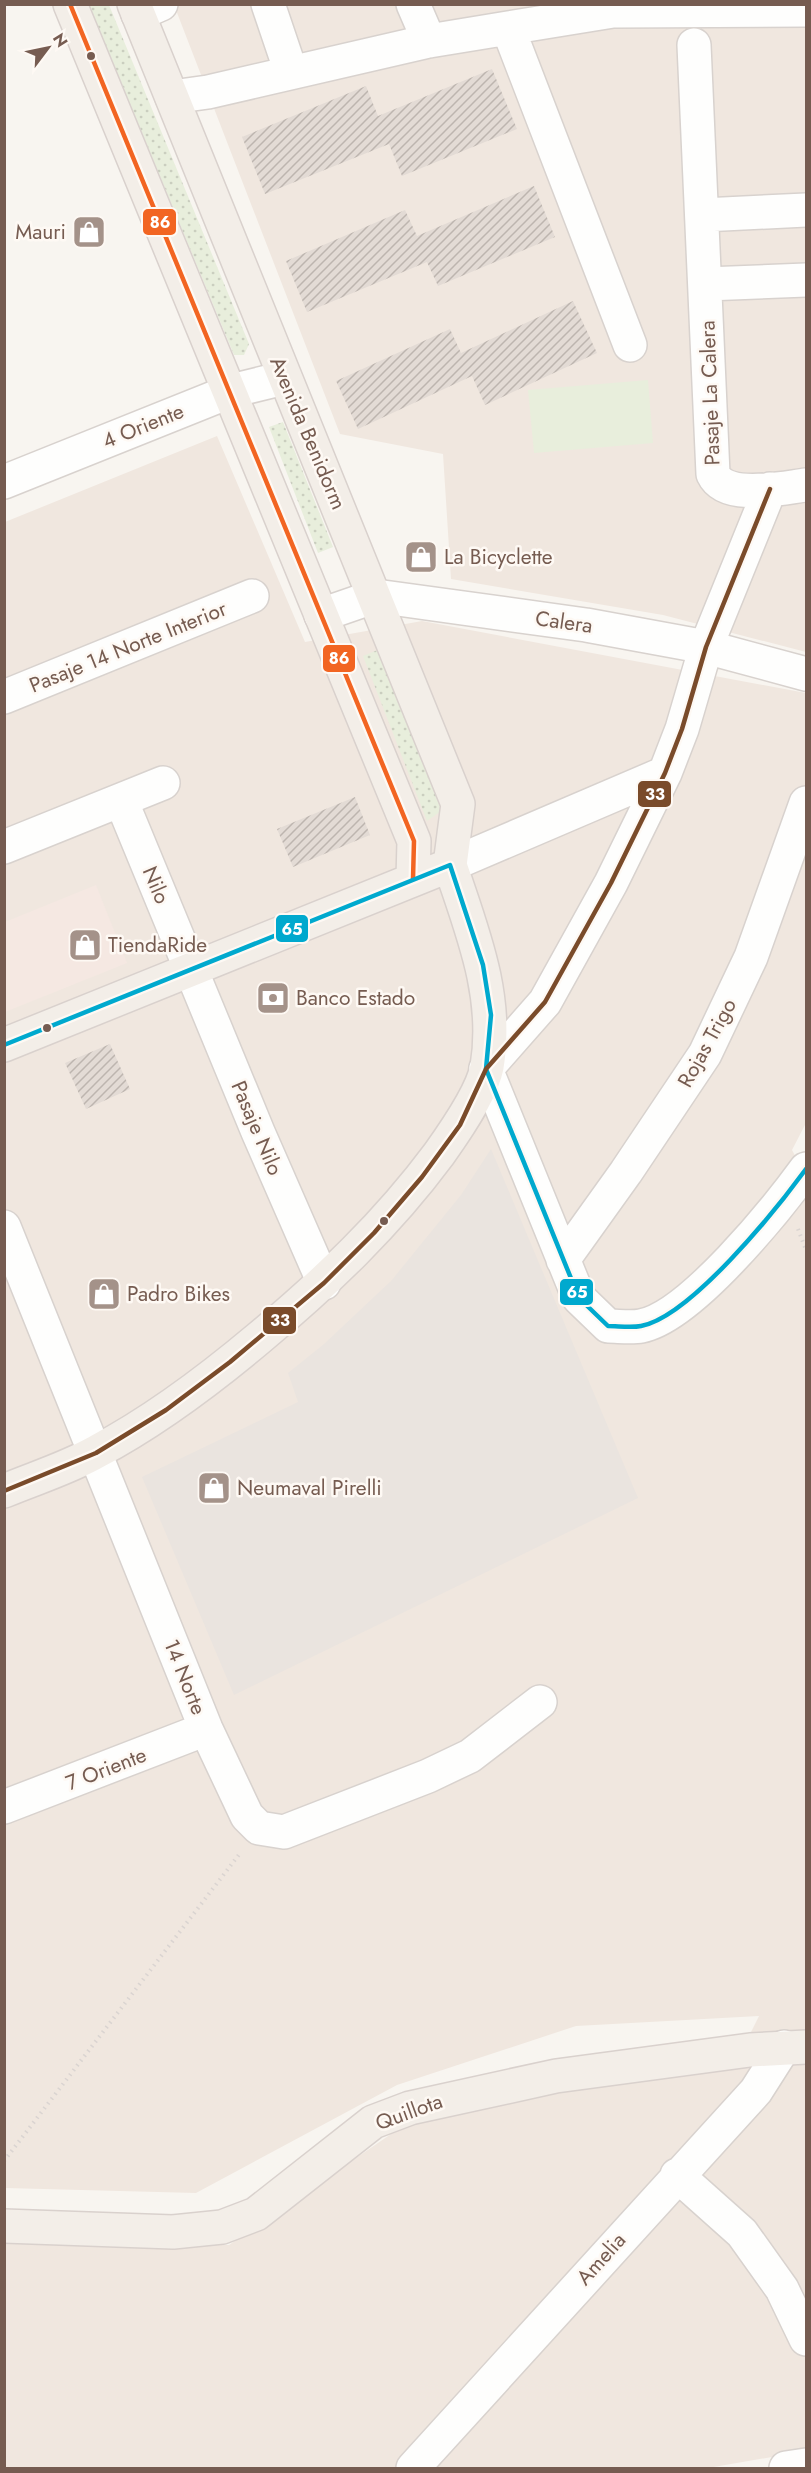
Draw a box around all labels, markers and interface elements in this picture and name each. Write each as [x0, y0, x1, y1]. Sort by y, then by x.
north arrow [18, 18, 78, 78]
text: N [47, 29, 73, 52]
unlabelled marker [85, 50, 97, 62]
line badge: 86 [142, 208, 177, 236]
text: 86 [150, 211, 170, 234]
shop icon: Mauri [71, 214, 107, 250]
place label: Mauri [15, 217, 66, 247]
street label: Pasaje La Calera [692, 320, 728, 466]
street label: Avenida Benidorm [262, 352, 354, 514]
street label: 4 Oriente [98, 396, 188, 456]
shop icon: La Bicyclette [403, 539, 439, 575]
place label: La Bicyclette [444, 542, 553, 572]
street label: Pasaje 14 Norte Interior [25, 593, 232, 700]
street label: Calera [533, 603, 595, 641]
line badge: 86 [322, 644, 356, 673]
text: 86 [329, 647, 349, 670]
line badge: 33 [637, 780, 672, 808]
text: 33 [645, 783, 665, 806]
street label: Nilo [135, 862, 177, 908]
line badge: 65 [275, 914, 309, 943]
text: 65 [281, 918, 303, 941]
shop icon: TiendaRide [67, 927, 103, 963]
place label: TiendaRide [108, 930, 207, 960]
bank icon: Banco Estado [255, 980, 291, 1016]
place label: Banco Estado [296, 983, 415, 1013]
street label: Rojas Trigo [670, 993, 744, 1093]
unlabelled marker [41, 1022, 53, 1034]
street label: Pasaje Nilo [224, 1076, 290, 1180]
unlabelled marker [378, 1215, 390, 1227]
shop icon: Padro Bikes [86, 1276, 122, 1312]
line badge: 65 [559, 1278, 594, 1306]
place label: Padro Bikes [127, 1279, 230, 1309]
text: 65 [566, 1281, 588, 1304]
line badge: 33 [262, 1306, 297, 1335]
text: 33 [270, 1309, 290, 1332]
shop icon: Neumaval Pirelli [196, 1470, 232, 1506]
place label: Neumaval Pirelli [237, 1473, 382, 1503]
street label: 14 Norte [156, 1635, 214, 1719]
street label: 7 Oriente [61, 1740, 151, 1798]
street label: Quillota [371, 2086, 447, 2138]
street label: Amelia [569, 2226, 633, 2292]

